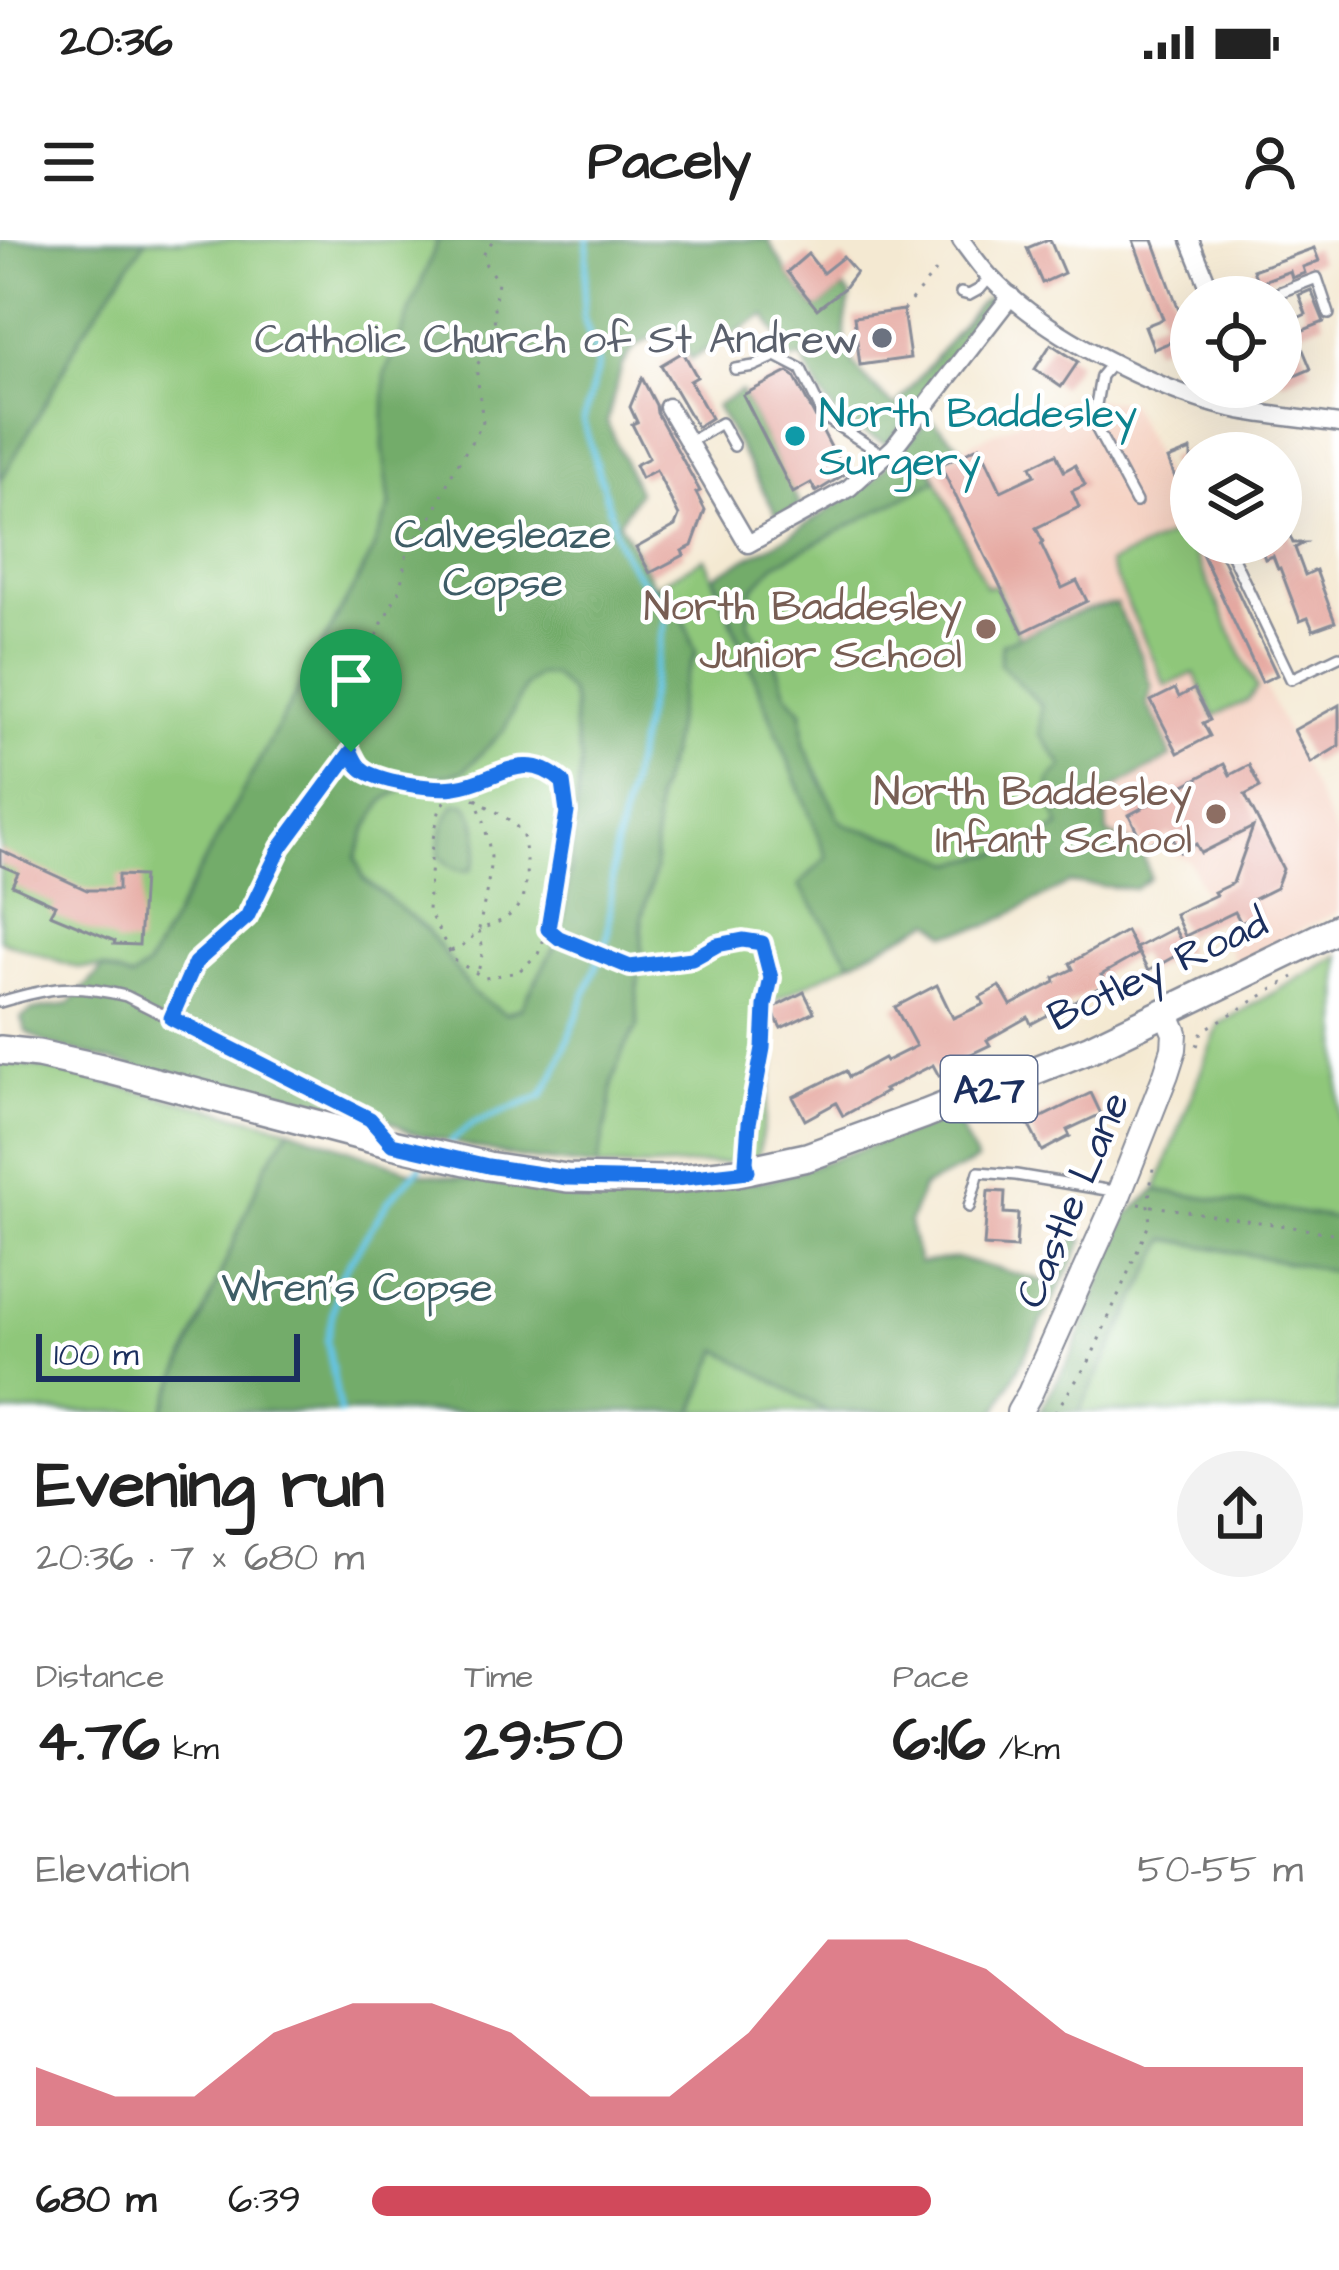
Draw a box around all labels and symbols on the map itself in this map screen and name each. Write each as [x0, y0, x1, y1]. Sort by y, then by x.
place label: Catholic Church of St Andrew [254, 312, 858, 370]
marker: Catholic Church of St Andrew [869, 325, 895, 351]
place label: North Baddesley Surgery [819, 386, 1137, 493]
marker: North Baddesley Surgery [782, 423, 808, 449]
park label: Calvesleaze Copse [394, 507, 612, 613]
place label: North Baddesley Junior School [644, 579, 962, 685]
marker: North Baddesley Junior School [973, 616, 999, 642]
pin [300, 629, 402, 752]
place label: North Baddesley Infant School [874, 764, 1192, 870]
marker: North Baddesley Infant School [1203, 801, 1229, 827]
street label: Botley Road [1039, 895, 1278, 1048]
road number: A27 [941, 1056, 1037, 1122]
street label: Castle Lane [1002, 1083, 1145, 1317]
park label: Wren's Copse [221, 1260, 493, 1318]
scale bar [36, 1328, 300, 1381]

